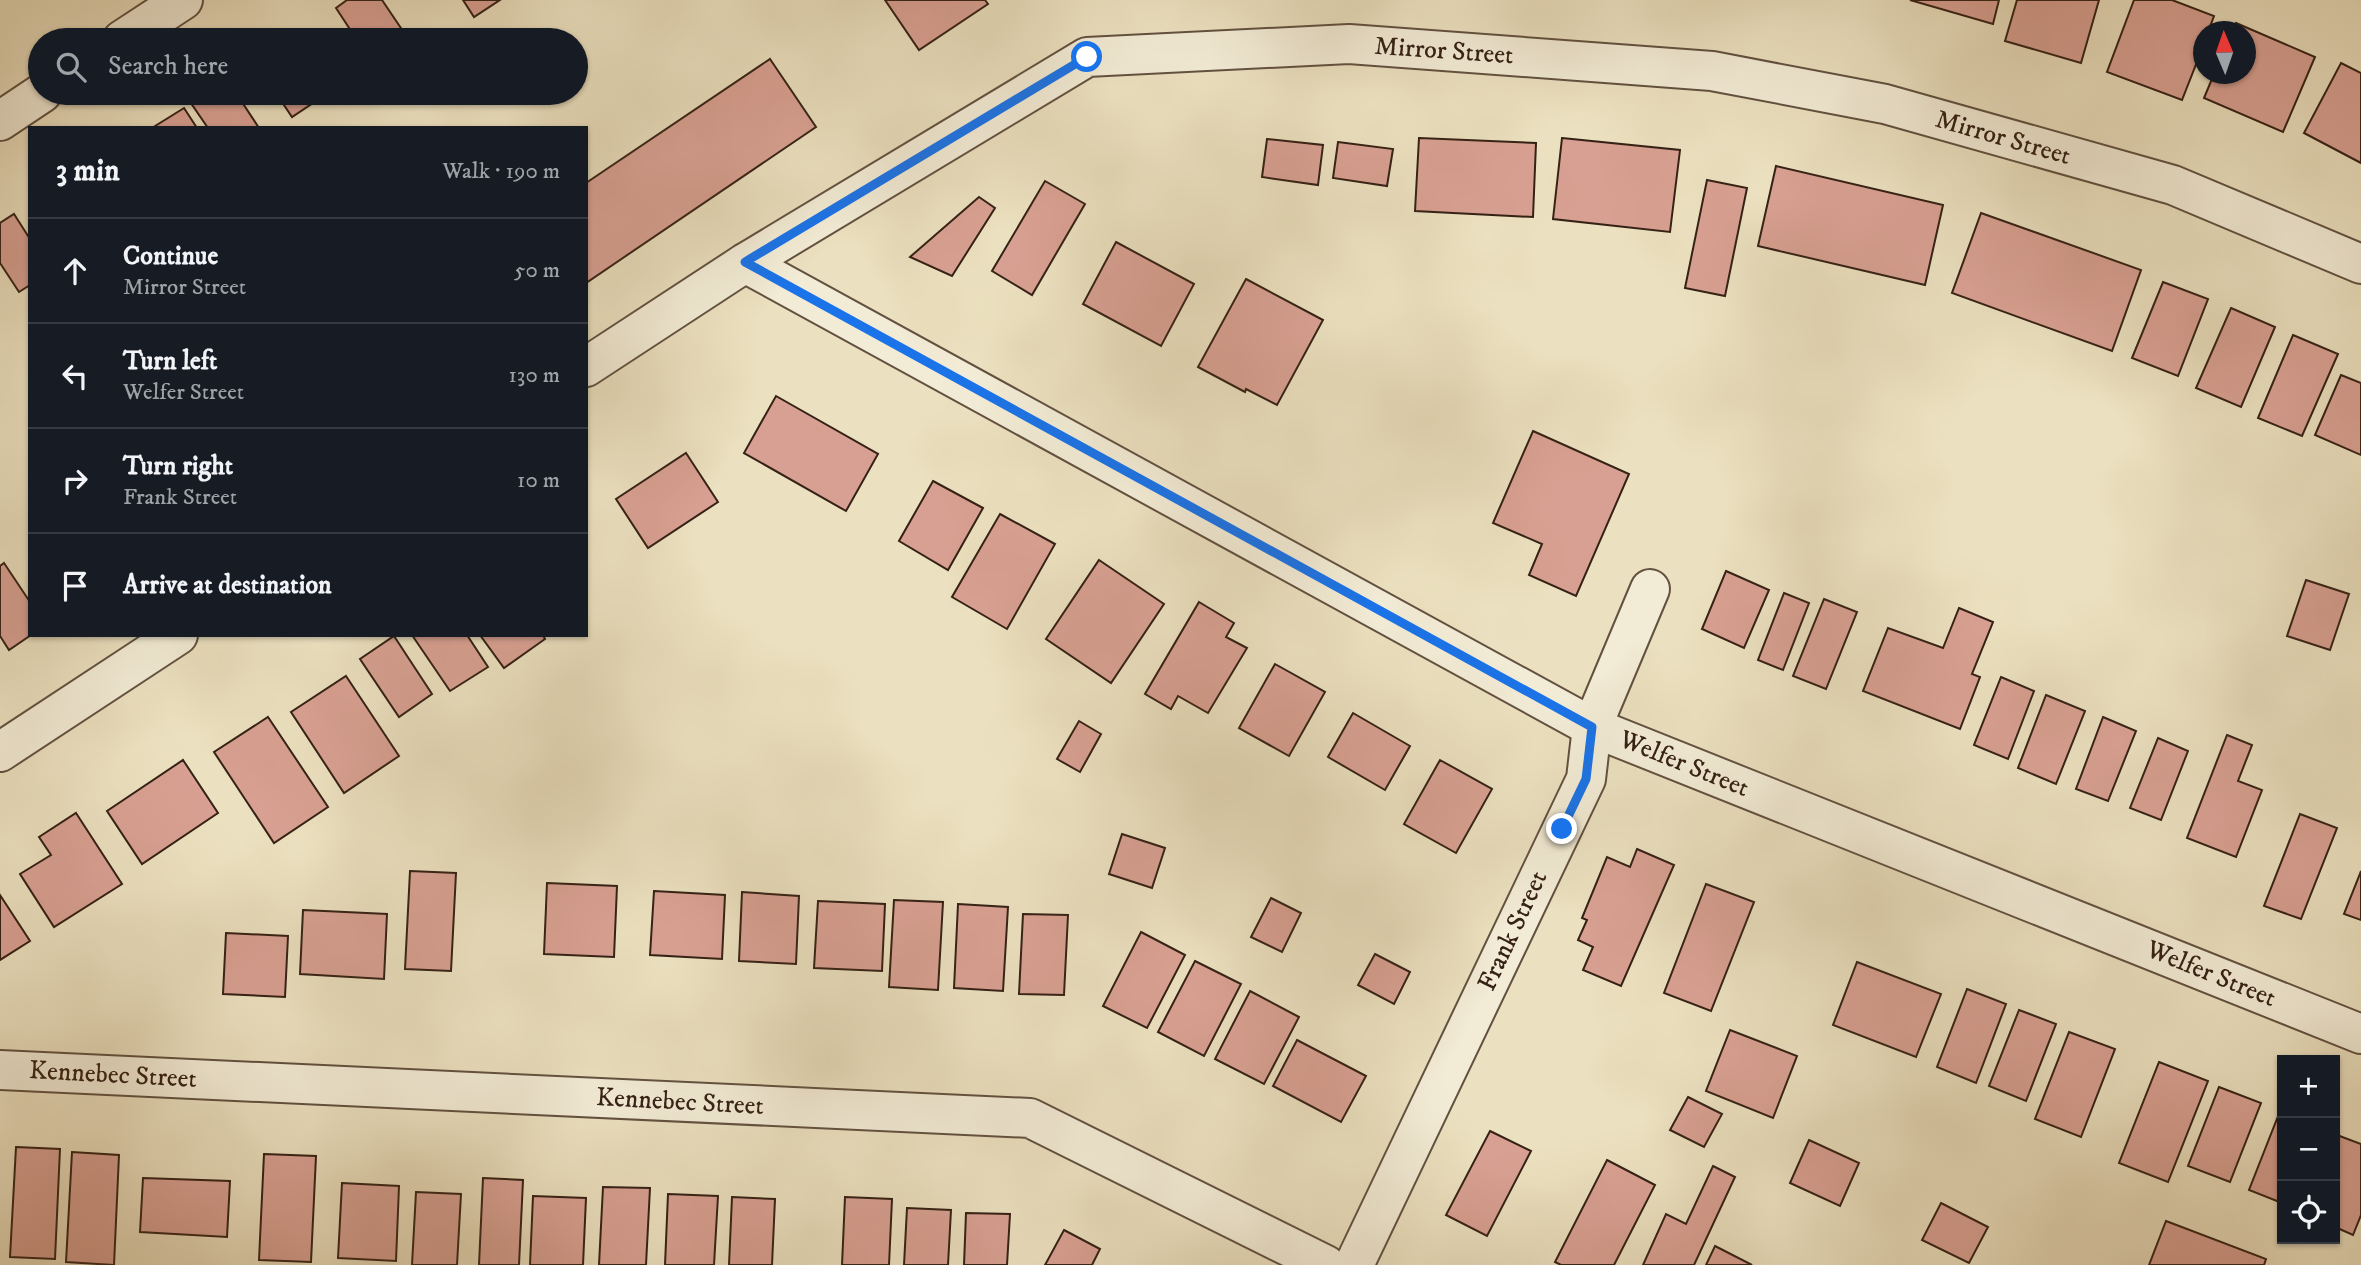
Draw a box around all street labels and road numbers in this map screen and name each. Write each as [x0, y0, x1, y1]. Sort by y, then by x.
street label: Mirror Street [1373, 30, 1515, 72]
street label: Mirror Street [1932, 103, 2074, 173]
street label: Welfer Street [1613, 723, 1754, 805]
street label: Frank Street [1471, 866, 1555, 996]
street label: Welfer Street [2140, 933, 2281, 1015]
street label: Kennebec Street [28, 1054, 198, 1096]
street label: Kennebec Street [595, 1081, 765, 1123]

